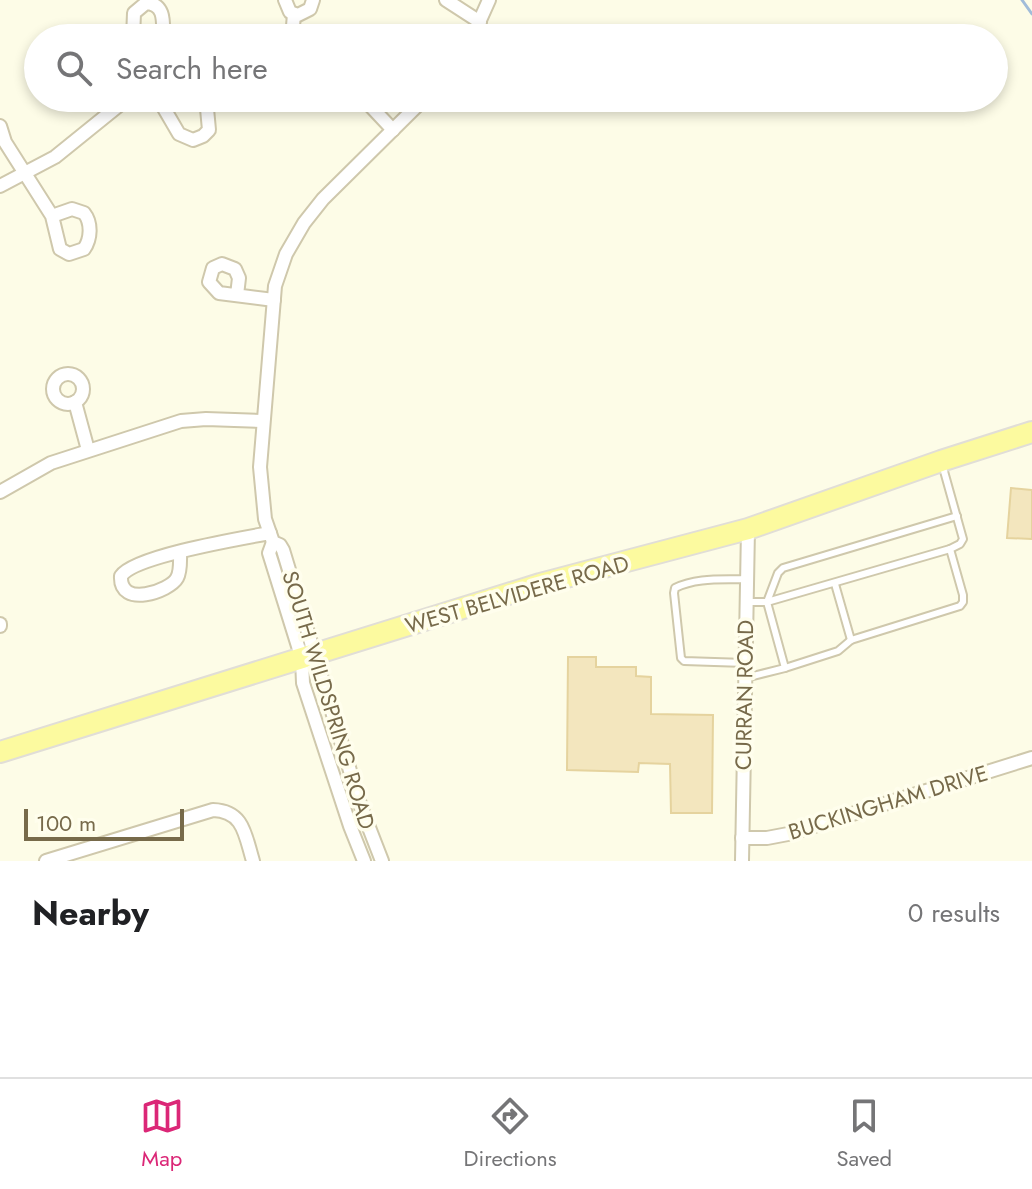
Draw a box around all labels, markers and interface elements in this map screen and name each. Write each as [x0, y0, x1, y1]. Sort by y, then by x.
search box [24, 24, 1008, 112]
icon: search [52, 46, 96, 90]
text: Search here [116, 47, 268, 90]
street label: WEST BELVIDERE ROAD [401, 547, 633, 641]
street label: SOUTH WILDSPRING ROAD [274, 567, 384, 833]
street label: CURRAN ROAD [727, 620, 761, 770]
street label: BUCKINGHAM DRIVE [784, 756, 992, 848]
scale bar [24, 805, 184, 841]
text: 100 m [36, 807, 96, 839]
text: Nearby [32, 889, 149, 938]
text: 0 results [908, 894, 1000, 932]
tab: Map [140, 1094, 184, 1174]
tab: Directions [464, 1094, 557, 1174]
tab: Saved [836, 1094, 892, 1174]

